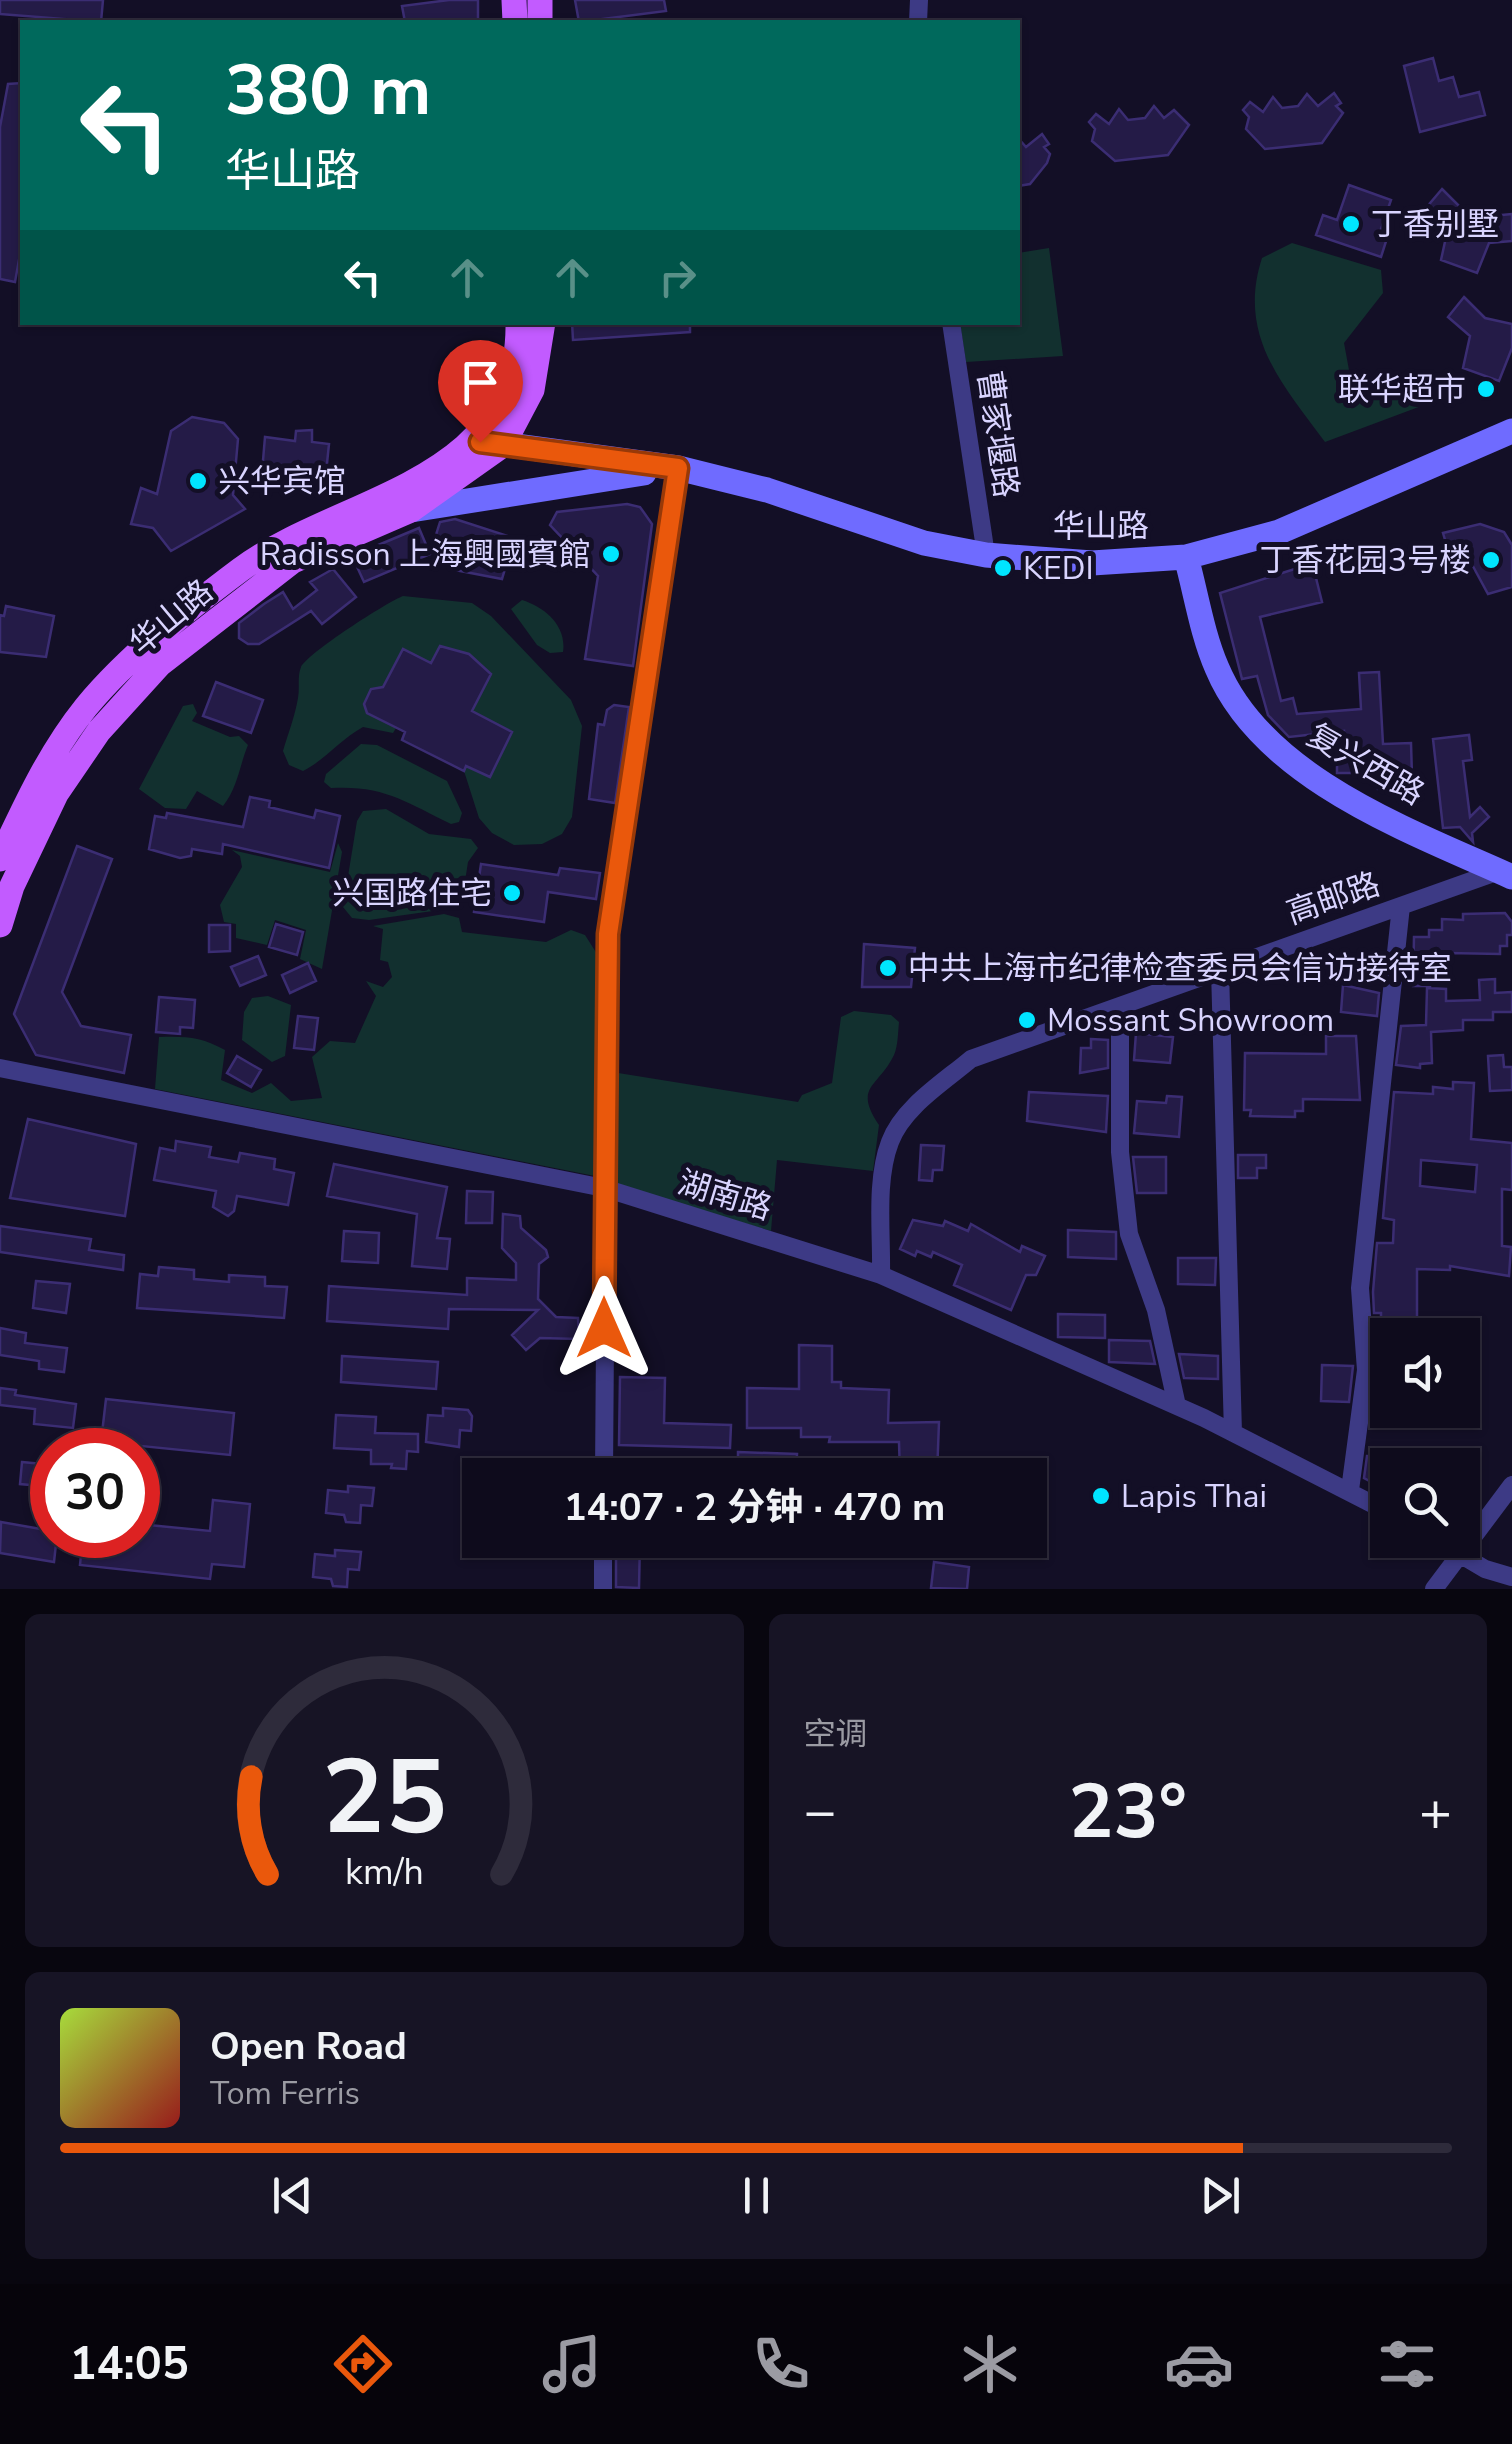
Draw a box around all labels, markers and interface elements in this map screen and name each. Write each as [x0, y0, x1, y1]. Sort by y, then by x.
text: 380 m [225, 43, 431, 139]
icon: left [60, 60, 190, 190]
text: 华山路 [225, 141, 360, 202]
place label: 丁香别墅 [1371, 203, 1499, 246]
marker: 丁香别墅 [1340, 213, 1362, 235]
icon: left [335, 250, 390, 305]
icon: ahead [440, 250, 495, 305]
icon: ahead [545, 250, 600, 305]
icon: right [650, 250, 705, 305]
pin [438, 340, 523, 443]
icon: arrive [453, 355, 508, 410]
street label: 曹家堰路 [967, 368, 1028, 500]
place label: 联华超市 [1338, 368, 1466, 411]
marker: 联华超市 [1475, 378, 1497, 400]
place label: 兴华宾馆 [218, 460, 346, 503]
marker: 兴华宾馆 [187, 470, 209, 492]
street label: 华山路 [1053, 505, 1149, 548]
place label: Radisson 上海興國賓館 [260, 533, 591, 576]
place label: 丁香花园3号楼 [1260, 539, 1471, 582]
marker: Radisson 上海興國賓館 [600, 543, 622, 565]
place label: KEDI [1023, 547, 1094, 590]
marker: 丁香花园3号楼 [1480, 549, 1502, 571]
marker: KEDI [992, 557, 1014, 579]
street label: 华山路 [121, 570, 222, 665]
street label: 复兴西路 [1300, 714, 1432, 815]
street label: 高邮路 [1281, 863, 1386, 934]
place label: 兴国路住宅 [332, 872, 492, 915]
marker: 兴国路住宅 [501, 882, 523, 904]
place label: 中共上海市纪律检查委员会信访接待室 [908, 947, 1452, 990]
marker: 中共上海市纪律检查委员会信访接待室 [877, 957, 899, 979]
place label: Mossant Showroom [1047, 999, 1334, 1042]
marker: Mossant Showroom [1016, 1009, 1038, 1031]
street label: 湖南路 [673, 1161, 777, 1230]
position arrow [552, 1276, 656, 1380]
map controls [1370, 1318, 1480, 1558]
button: sound [1370, 1318, 1480, 1428]
speed limit sign: 30 [30, 1428, 160, 1558]
button: search [1370, 1448, 1480, 1558]
place label: Lapis Thai [1121, 1475, 1267, 1518]
text: 14:07 · 2 分钟 · 470 m [564, 1482, 945, 1533]
marker: Lapis Thai [1090, 1485, 1112, 1507]
text: 空调 [804, 1713, 868, 1756]
text: 25 [322, 1727, 447, 1869]
text: 23° [1069, 1761, 1187, 1863]
text: − [804, 1774, 837, 1849]
text: + [1419, 1774, 1452, 1849]
text: km/h [345, 1848, 424, 1897]
text: Open Road [210, 2021, 407, 2072]
text: Tom Ferris [210, 2072, 360, 2115]
icon: previous [265, 2168, 320, 2223]
icon: pause [729, 2168, 784, 2223]
icon: next [1193, 2168, 1248, 2223]
icon: directions [328, 2329, 398, 2399]
icon: music [537, 2329, 607, 2399]
icon: phone [746, 2329, 816, 2399]
icon: climate [955, 2329, 1025, 2399]
icon: car [1164, 2329, 1234, 2399]
icon: filters [1372, 2329, 1442, 2399]
text: 14:05 [69, 2334, 189, 2395]

